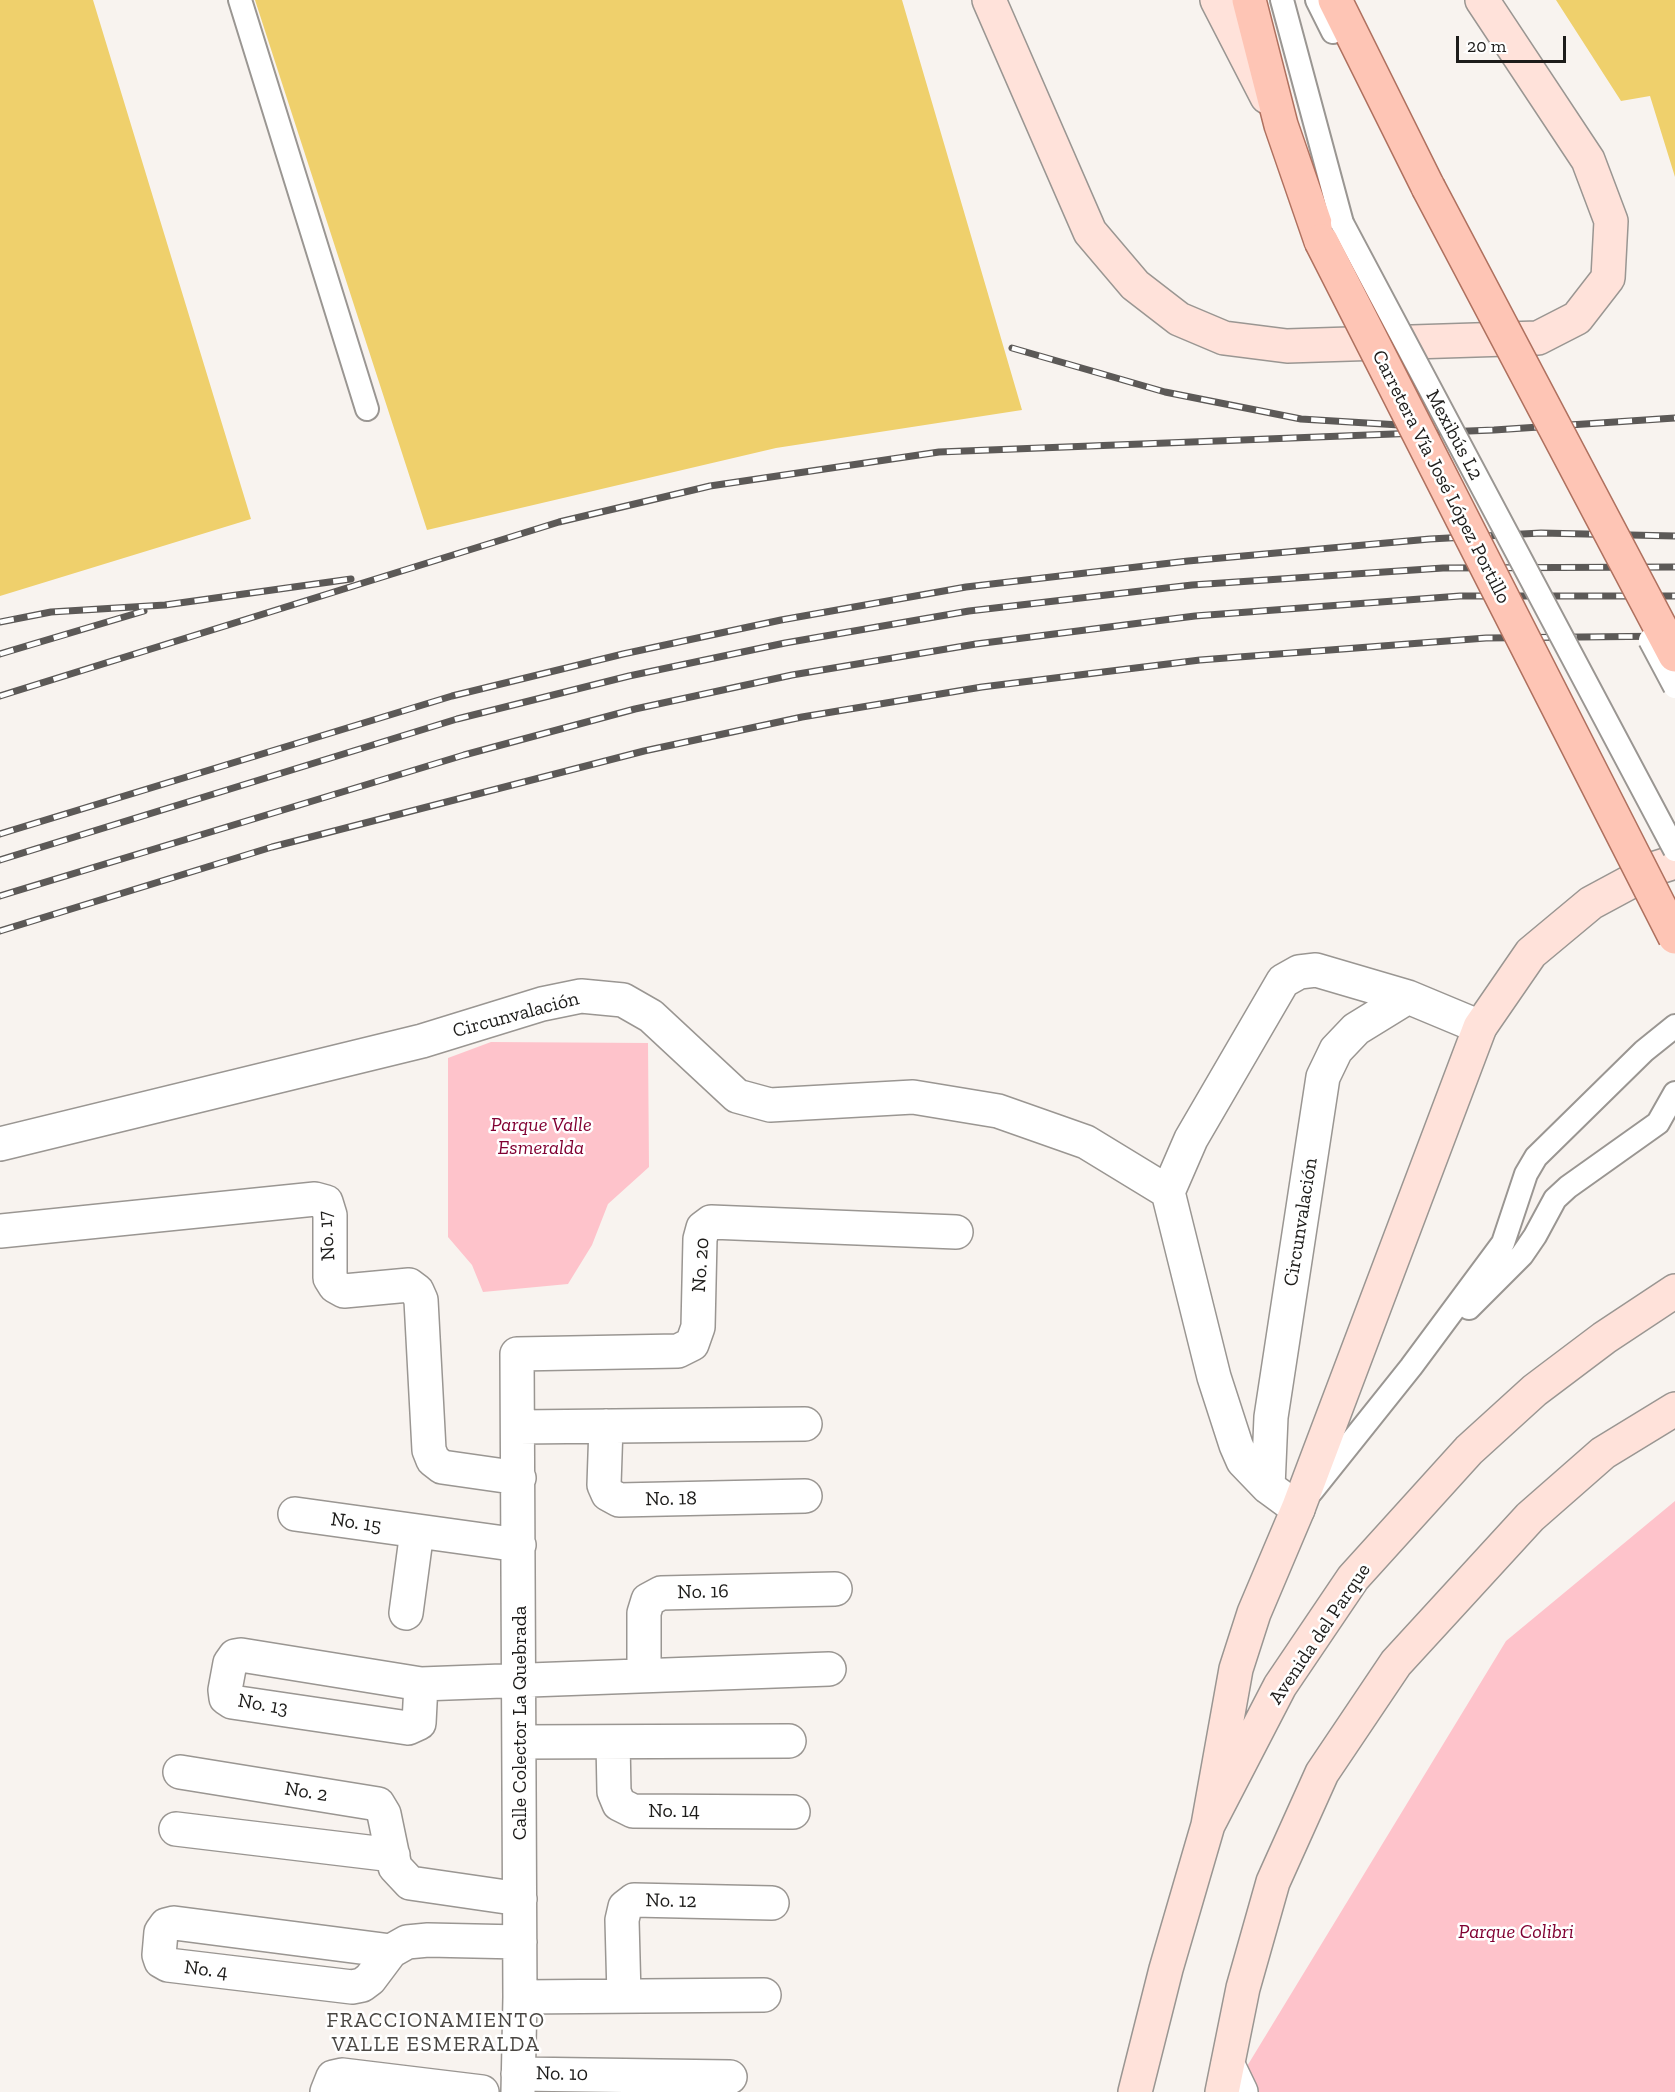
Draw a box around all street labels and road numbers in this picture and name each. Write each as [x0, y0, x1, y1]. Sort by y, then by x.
street label: Carretera Vía José López Portillo [1366, 346, 1516, 608]
street label: Mexibús L2 [1420, 386, 1488, 484]
street label: Circunvalación [450, 987, 582, 1043]
street label: Circunvalación [1279, 1156, 1323, 1288]
street label: No. 17 [313, 1210, 341, 1262]
street label: No. 20 [687, 1237, 715, 1293]
street label: No. 18 [645, 1487, 697, 1511]
street label: No. 15 [329, 1508, 383, 1538]
street label: Avenida del Parque [1264, 1559, 1376, 1709]
street label: No. 16 [677, 1580, 729, 1604]
street label: Calle Colector La Quebrada [508, 1606, 532, 1840]
street label: No. 13 [236, 1689, 290, 1721]
street label: No. 2 [283, 1777, 329, 1807]
street label: No. 14 [648, 1799, 700, 1823]
street label: No. 12 [645, 1889, 697, 1913]
street label: No. 4 [183, 1955, 229, 1985]
street label: No. 10 [536, 2062, 588, 2086]

